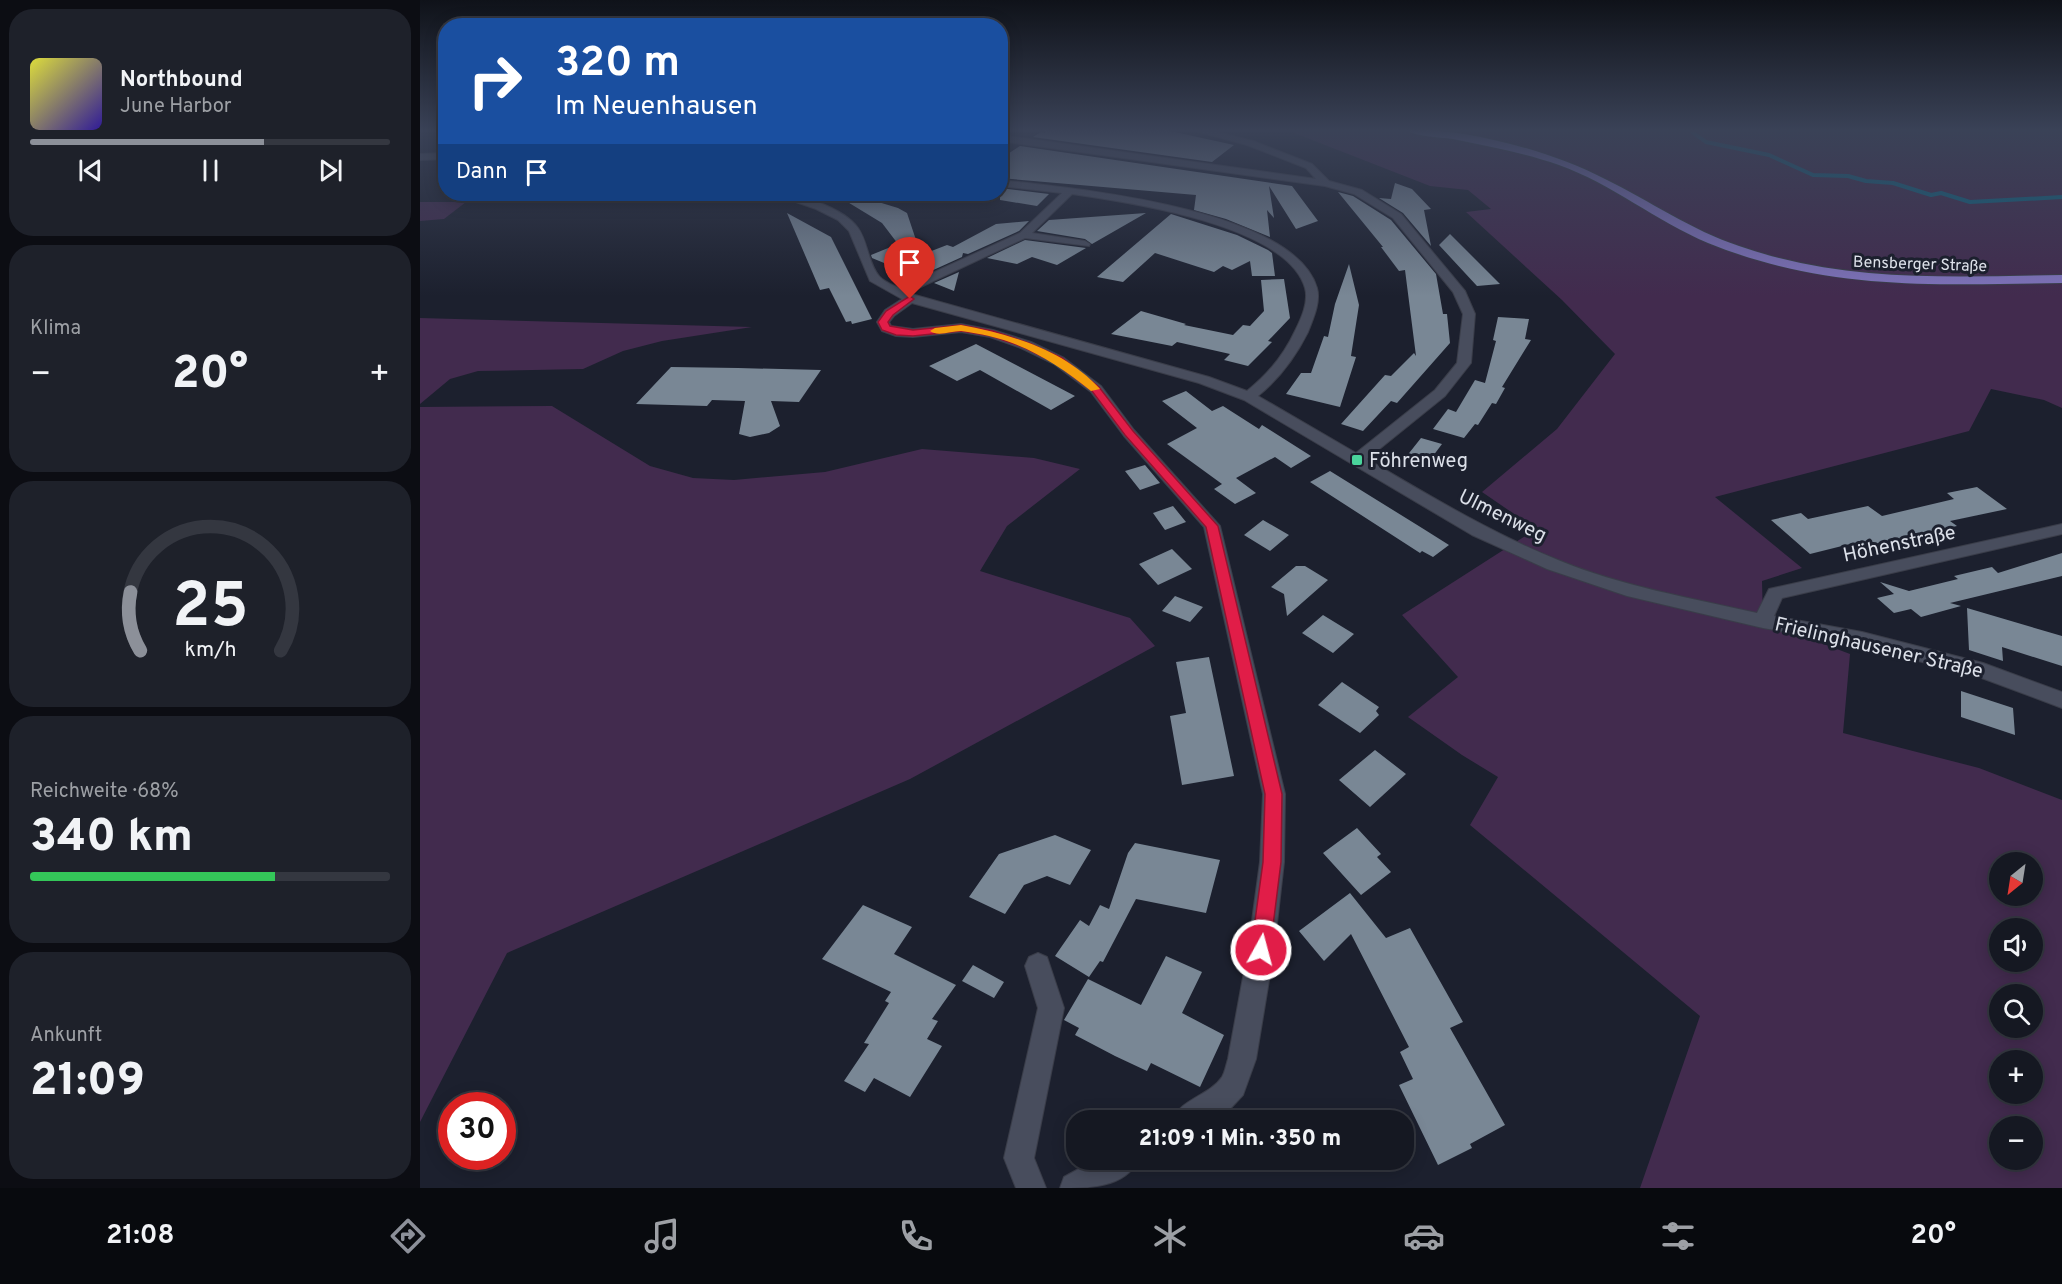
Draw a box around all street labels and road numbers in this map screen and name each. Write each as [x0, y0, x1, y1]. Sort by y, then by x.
street label: Bensberger Straße [1853, 253, 1987, 277]
street label: Ulmenweg [1454, 484, 1550, 549]
street label: Höhenstraße [1841, 520, 1958, 570]
street label: Frielinghausener Straße [1772, 612, 1985, 686]

